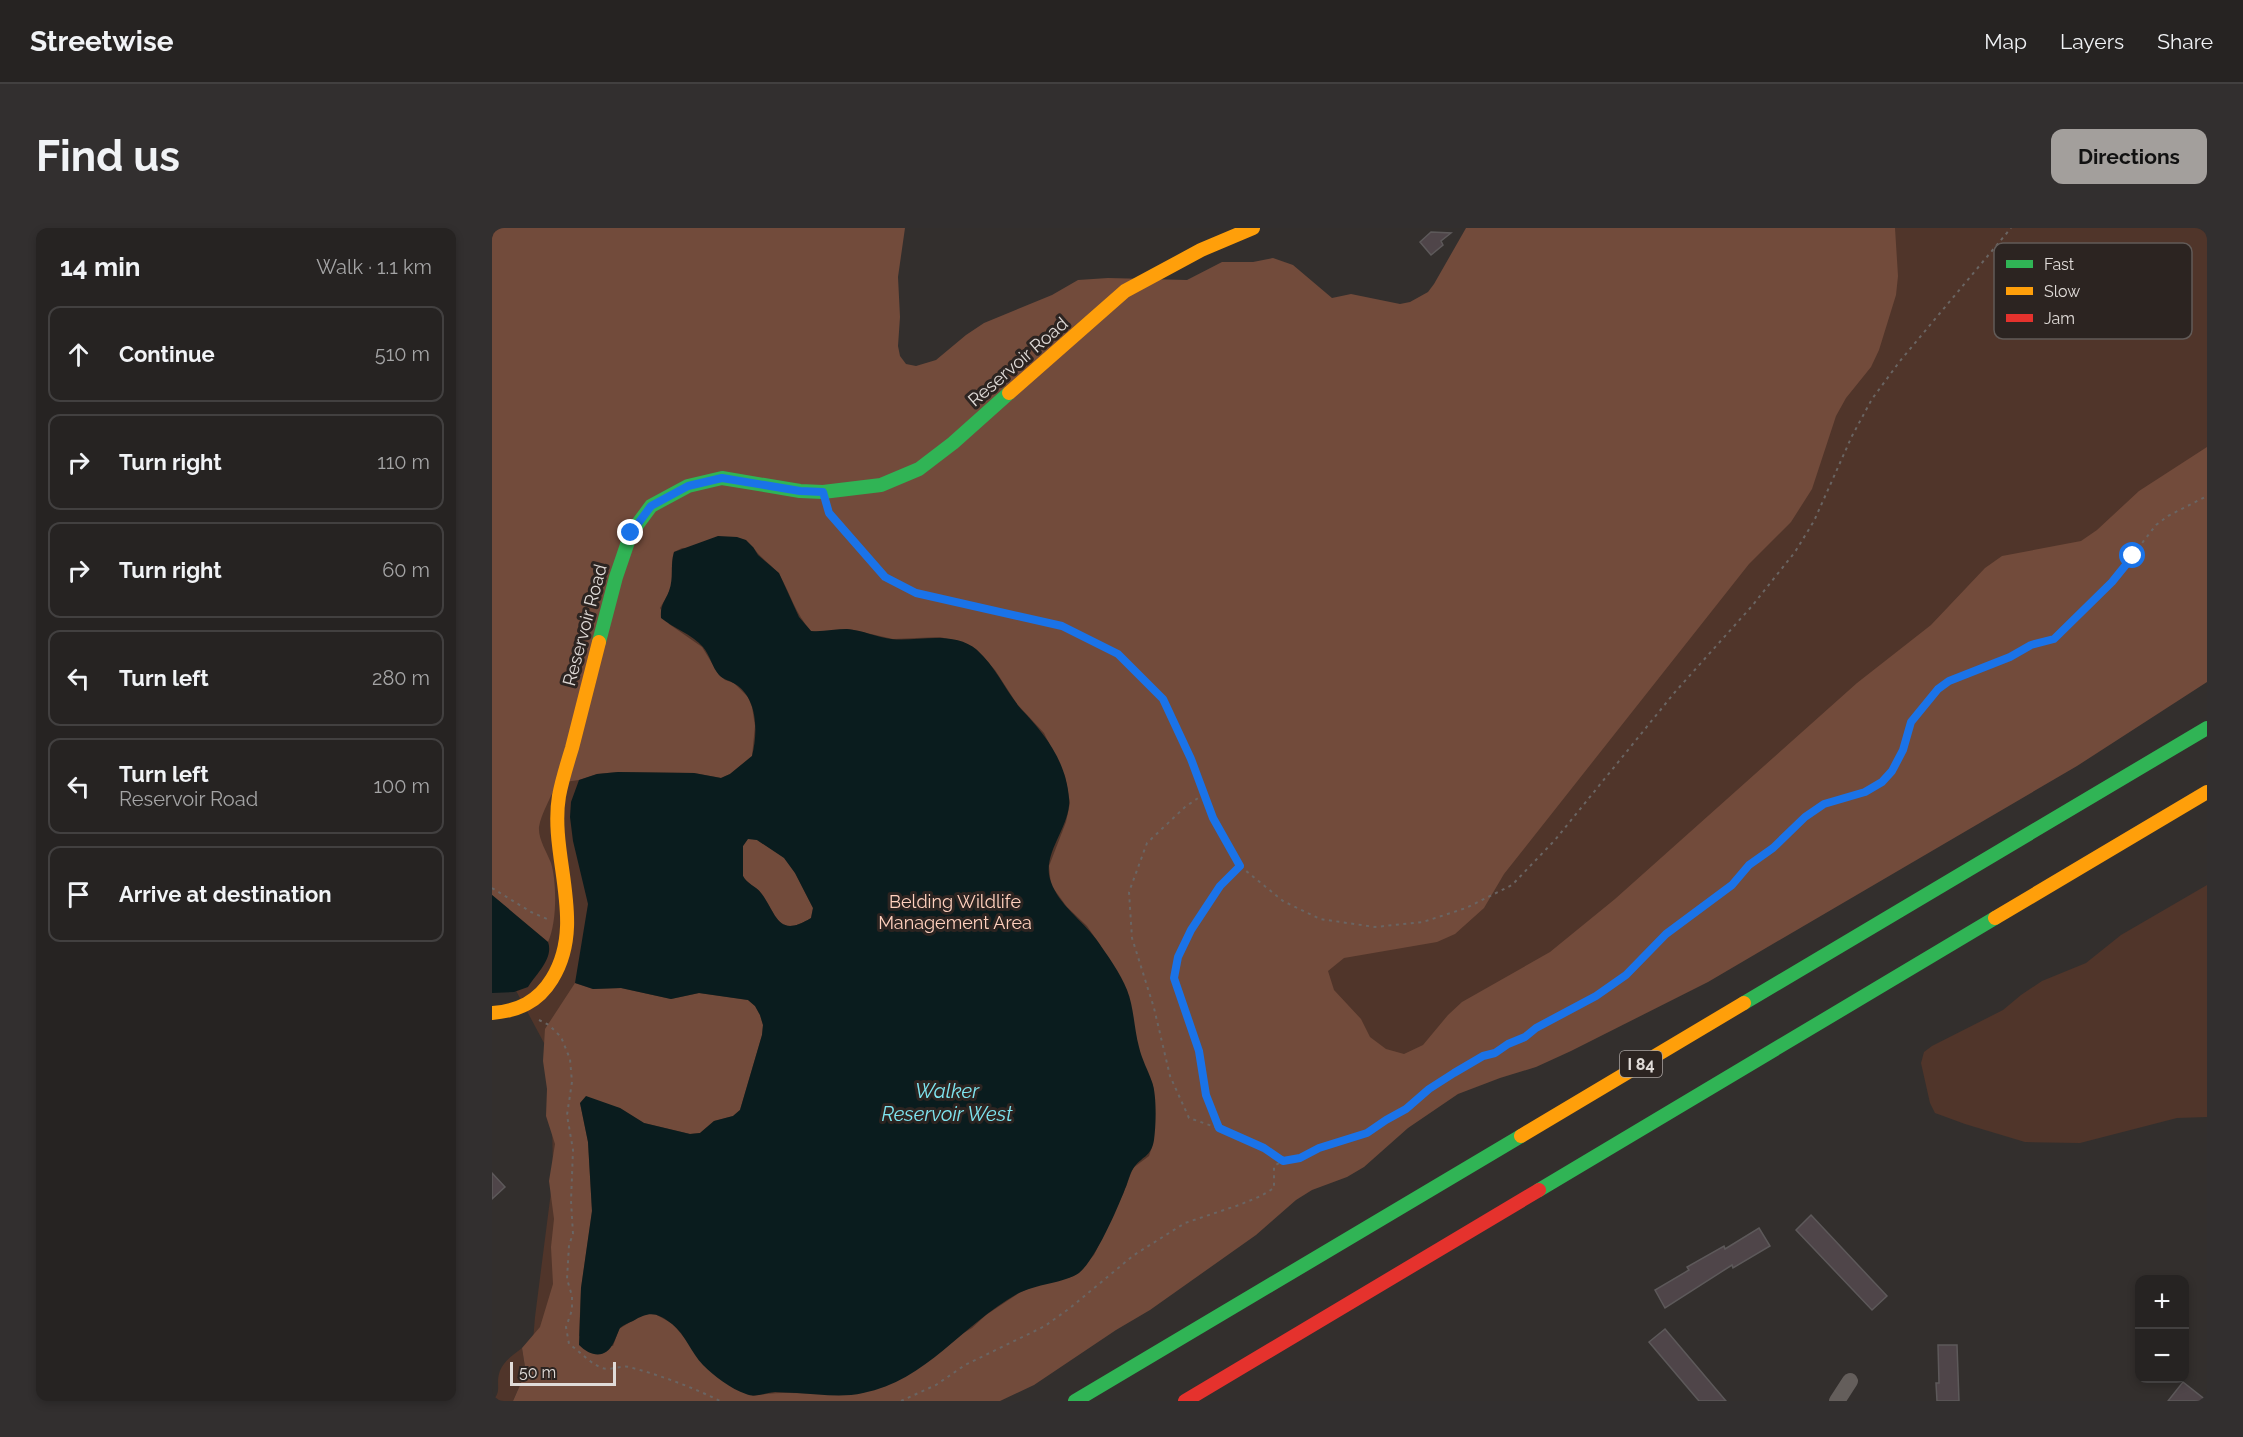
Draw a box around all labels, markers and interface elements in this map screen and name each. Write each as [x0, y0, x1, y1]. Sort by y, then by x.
text: Streetwise [30, 25, 174, 58]
text: Map [1984, 29, 2027, 54]
text: Layers [2060, 29, 2124, 54]
text: Share [2157, 29, 2213, 54]
button: Directions [2051, 129, 2207, 184]
text: Find us [36, 132, 180, 181]
legend [1994, 243, 2192, 339]
text: 14 min [60, 252, 140, 282]
text: Walk · 1.1 km [316, 255, 432, 279]
text: Fast [2044, 255, 2075, 274]
text: Slow [2044, 282, 2080, 301]
text: Jam [2044, 309, 2075, 328]
street label: Reservoir Road [964, 313, 1072, 411]
icon: ahead [62, 338, 95, 371]
text: Continue [119, 341, 215, 367]
text: 510 m [375, 342, 430, 366]
icon: right [62, 446, 95, 479]
text: Turn right [119, 449, 222, 475]
text: 110 m [377, 450, 430, 474]
route end [617, 519, 643, 545]
route start [2119, 542, 2145, 568]
icon: right [62, 554, 95, 587]
text: Turn right [119, 557, 222, 583]
text: 60 m [382, 558, 430, 582]
street label: Reservoir Road [558, 562, 611, 688]
icon: left [62, 662, 95, 695]
text: Turn left [119, 665, 209, 691]
text: 280 m [372, 666, 430, 690]
text: Turn left [119, 761, 209, 787]
icon: left [62, 770, 95, 803]
text: 100 m [373, 774, 430, 798]
text: Reservoir Road [119, 787, 258, 811]
icon: arrive [62, 878, 95, 911]
text: Arrive at destination [119, 881, 332, 907]
park label: Belding Wildlife Management Area [878, 891, 1032, 933]
road number: I 84 [1620, 1051, 1662, 1077]
water label: Walker Reservoir West [881, 1079, 1013, 1126]
map controls [2135, 1275, 2189, 1383]
button: + [2135, 1275, 2189, 1329]
button: − [2135, 1329, 2189, 1383]
scale bar [510, 1359, 616, 1386]
text: 50 m [519, 1363, 556, 1382]

